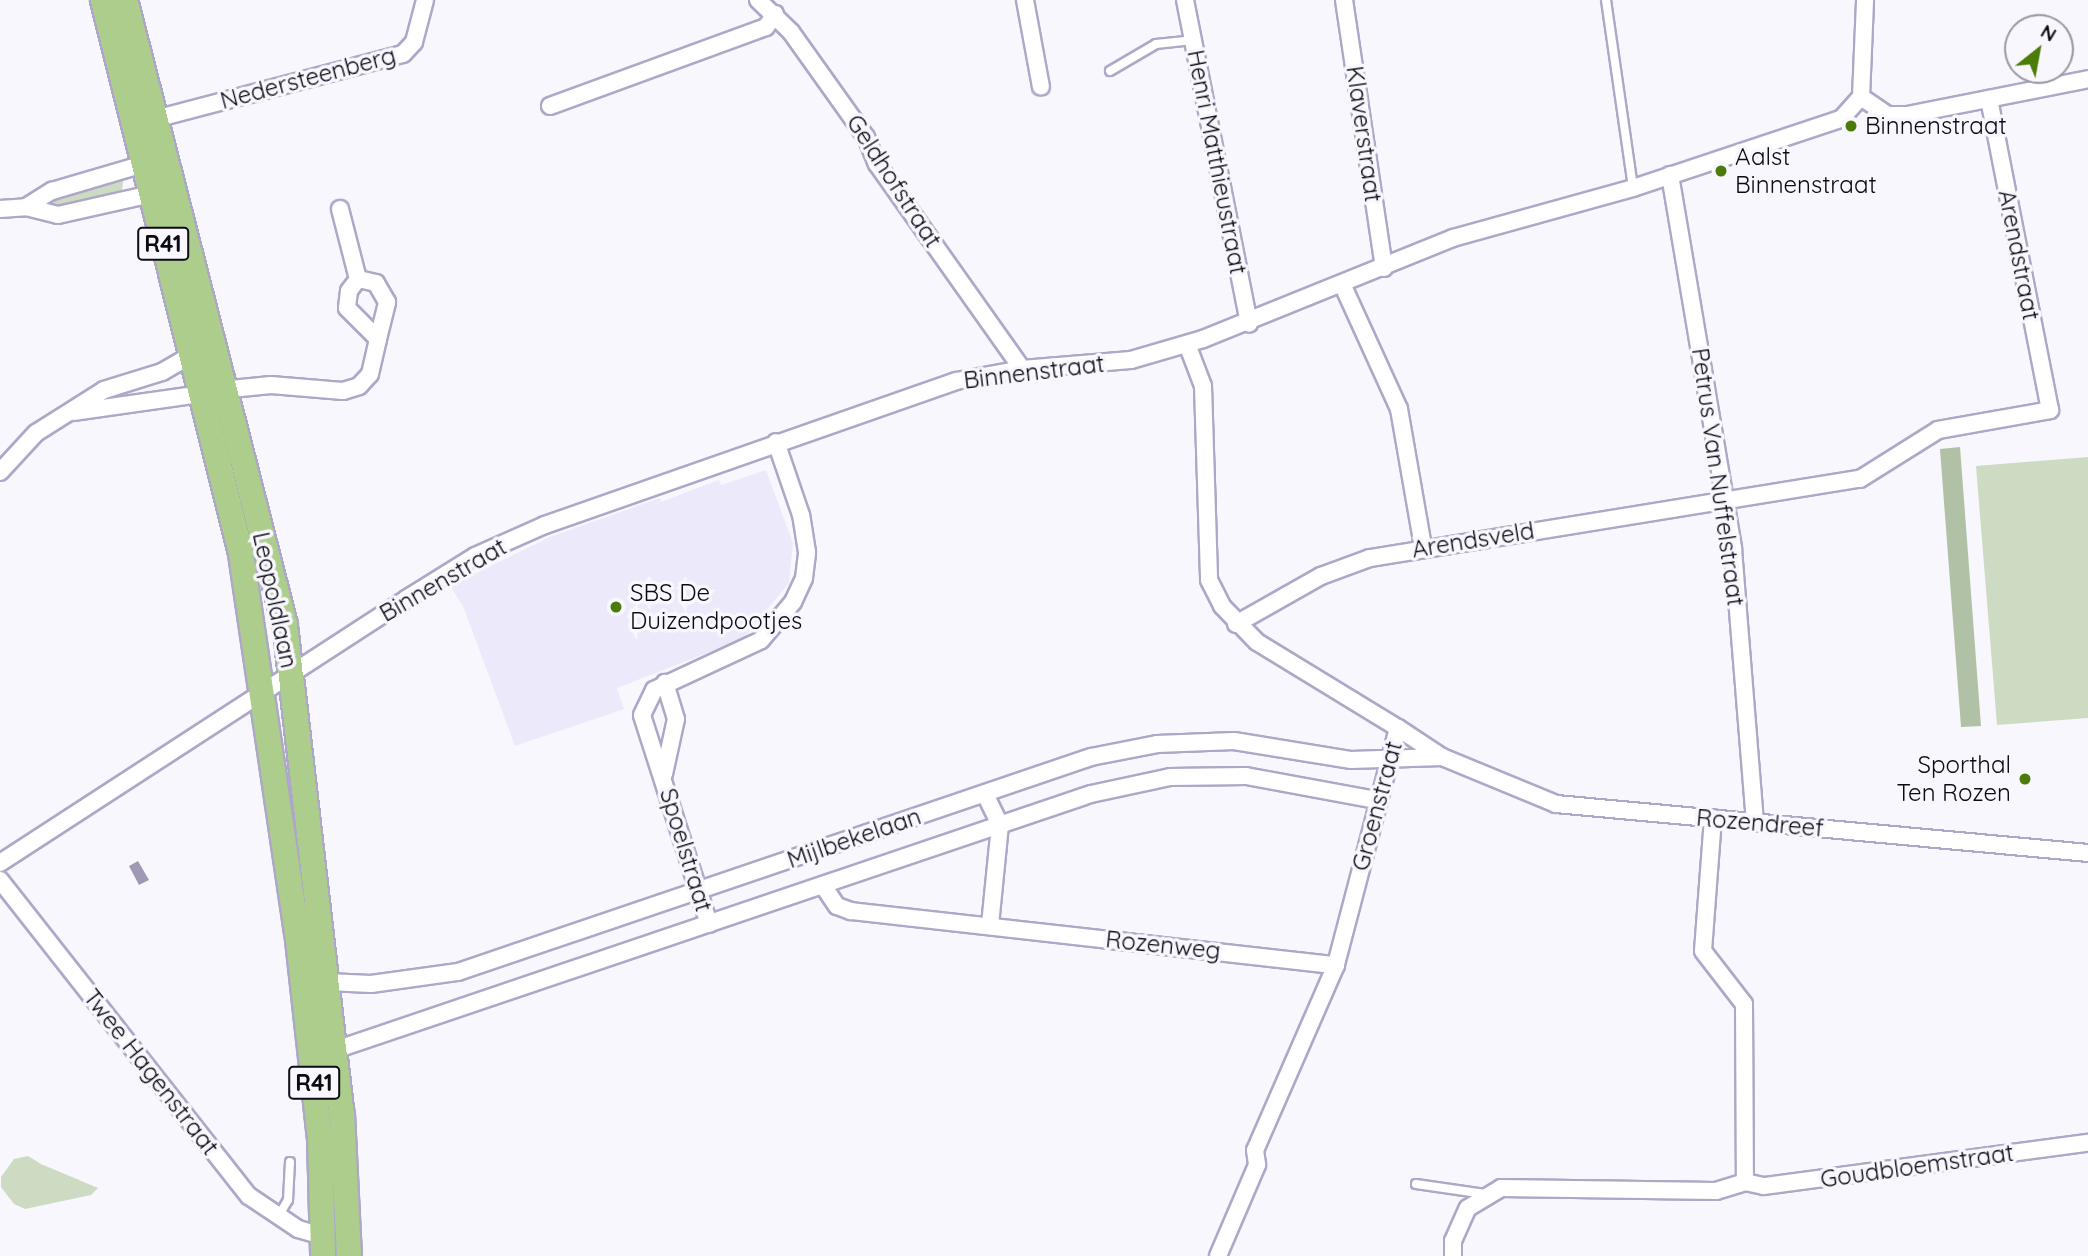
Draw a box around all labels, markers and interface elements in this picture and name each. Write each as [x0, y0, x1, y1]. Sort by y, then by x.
north arrow [2004, 14, 2074, 84]
text: N [2037, 19, 2061, 47]
street label: Nedersteenberg [217, 41, 399, 115]
street label: Henri Matthieustraat [1181, 47, 1253, 277]
street label: Klaverstraat [1340, 64, 1388, 204]
street label: Geldhofstraat [840, 109, 948, 253]
place label: Binnenstraat [1865, 112, 2007, 140]
marker: Binnenstraat [1843, 118, 1859, 134]
place label: Aalst Binnenstraat [1735, 143, 1877, 199]
marker: Aalst Binnenstraat [1713, 163, 1729, 179]
street label: Arendstraat [1992, 187, 2046, 323]
road number: R41 [137, 224, 189, 264]
street label: Petrus Van Nuffelstraat [1686, 346, 1750, 608]
street label: Binnenstraat [962, 349, 1106, 395]
street label: Arendsveld [1410, 516, 1536, 564]
street label: Leopoldlaan [247, 529, 303, 671]
street label: Binnenstraat [374, 532, 512, 628]
place label: SBS De Duizendpootjes [630, 579, 802, 635]
marker: SBS De Duizendpootjes [608, 599, 624, 615]
street label: Groenstraat [1346, 738, 1408, 874]
place label: Sporthal Ten Rozen [1896, 751, 2011, 807]
marker: Sporthal Ten Rozen [2017, 771, 2033, 787]
street label: Spoelstraat [654, 785, 718, 915]
street label: Mijlbekelaan [783, 802, 925, 874]
street label: Rozendreef [1695, 803, 1825, 843]
street label: Rozenweg [1104, 925, 1222, 965]
street label: Twee Hagenstraat [77, 983, 225, 1161]
road number: R41 [288, 1064, 340, 1102]
street label: Goudbloemstraat [1818, 1138, 2016, 1194]

